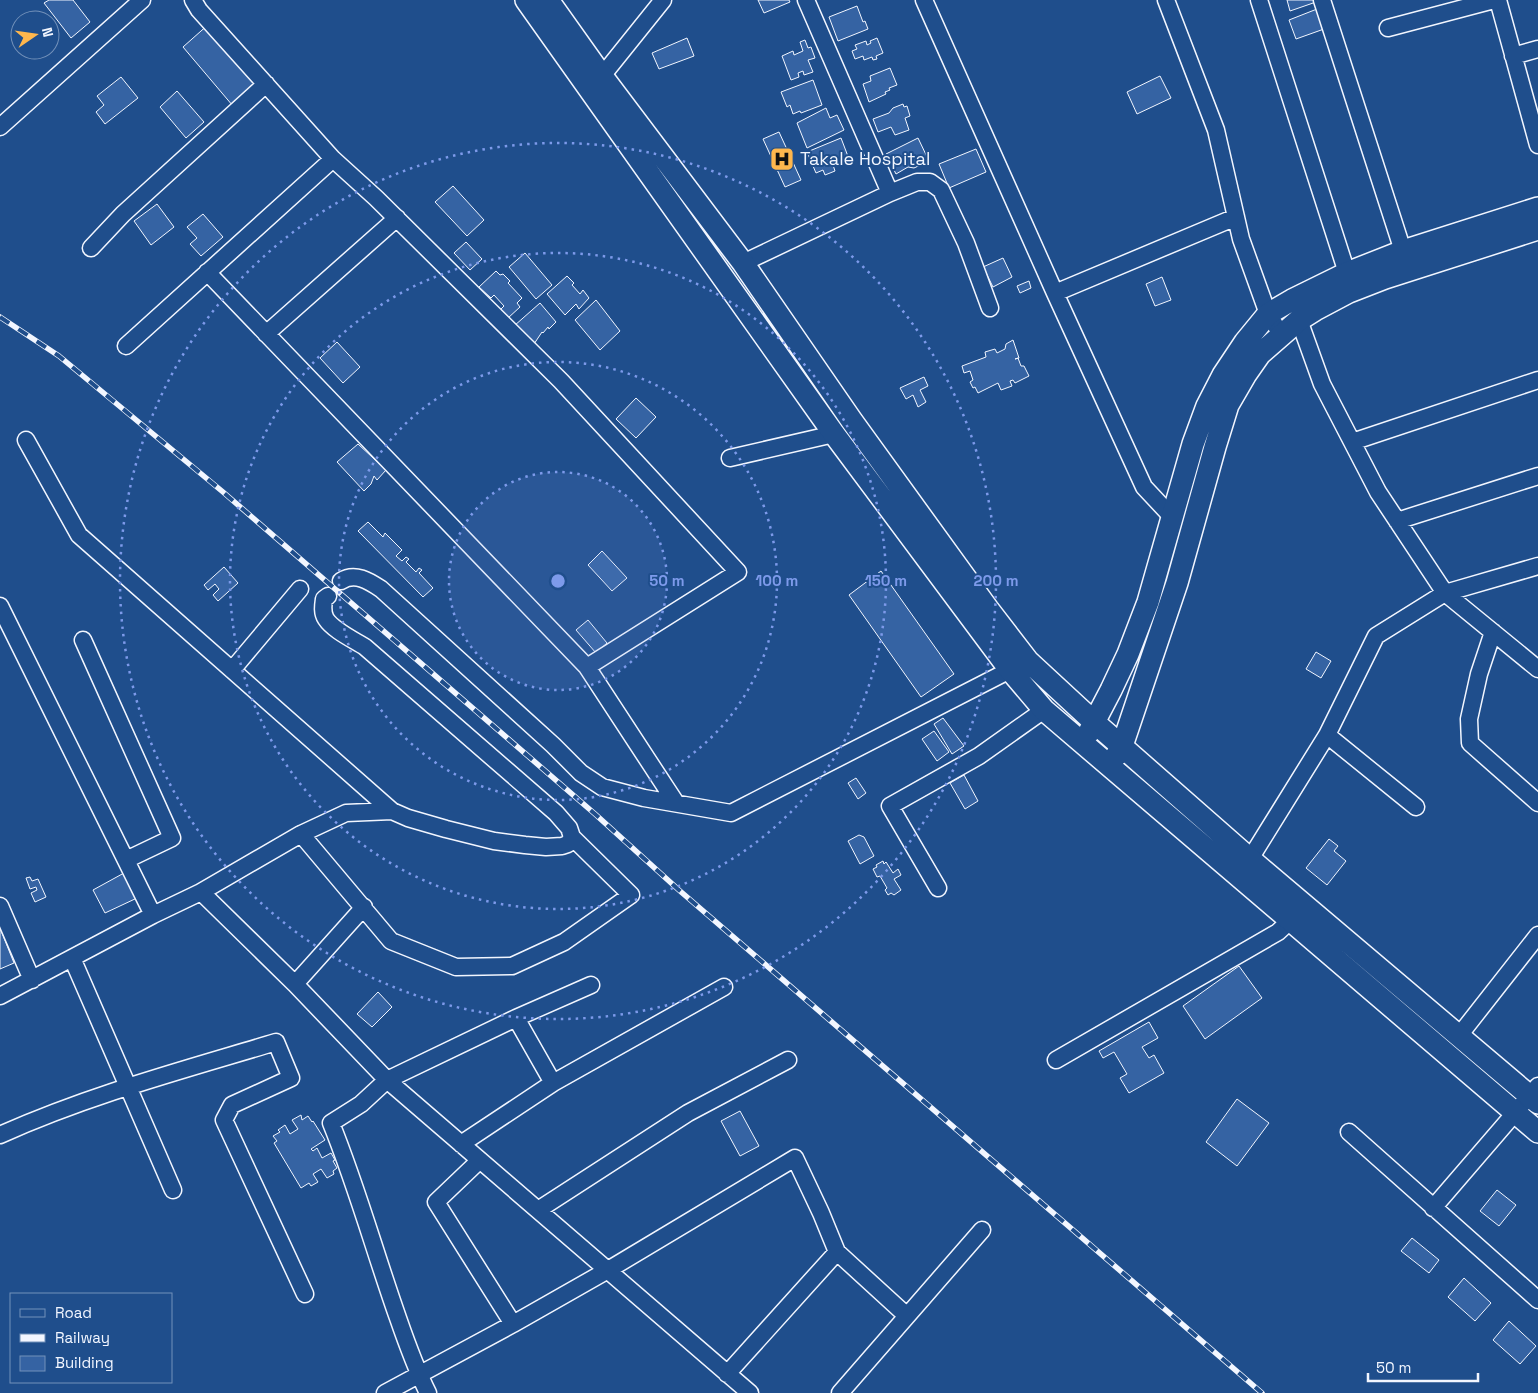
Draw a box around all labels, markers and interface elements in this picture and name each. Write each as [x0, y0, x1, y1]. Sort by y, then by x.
north arrow [10, 10, 60, 60]
text: N [38, 25, 57, 39]
hospital icon: Takale Hospital [769, 146, 795, 172]
place label: Takale Hospital [800, 147, 930, 170]
text: 50 m [649, 571, 685, 590]
text: 100 m [756, 571, 798, 590]
text: 150 m [865, 571, 907, 590]
text: 200 m [974, 571, 1018, 590]
centre of rings [549, 572, 567, 590]
legend [10, 1293, 172, 1383]
text: Road [55, 1303, 92, 1322]
text: Railway [55, 1328, 110, 1347]
scale bar [1368, 1350, 1478, 1382]
text: Building [55, 1353, 114, 1372]
text: 50 m [1376, 1358, 1411, 1377]

